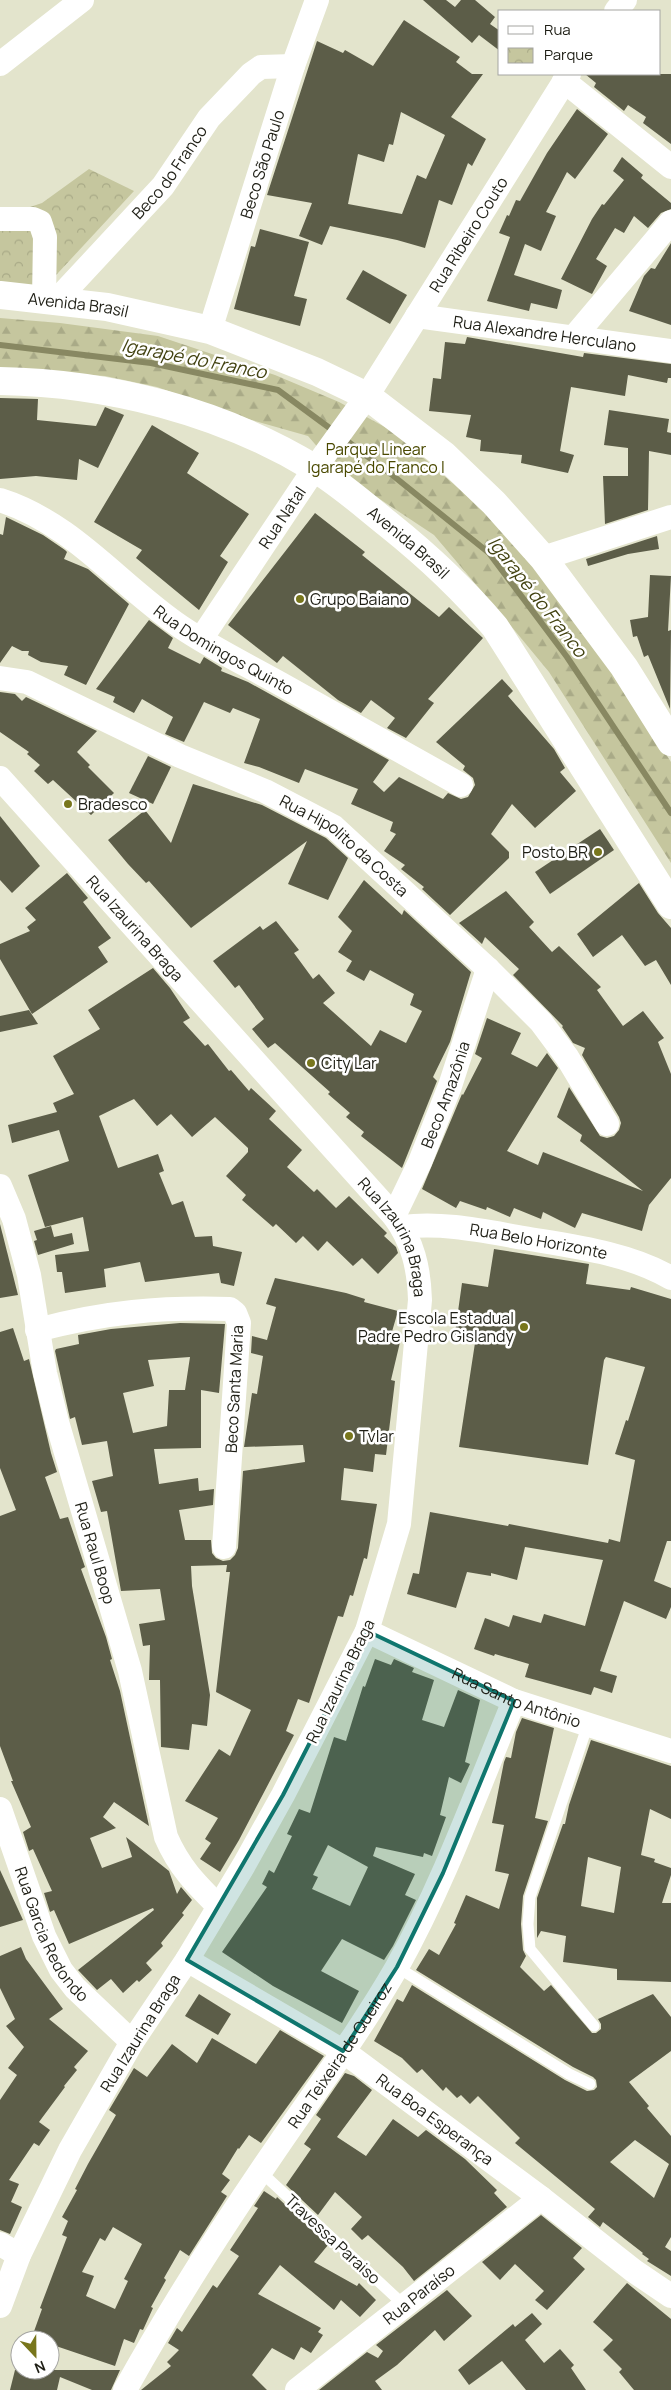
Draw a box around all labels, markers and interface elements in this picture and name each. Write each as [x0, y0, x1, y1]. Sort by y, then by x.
legend [498, 10, 661, 75]
text: Rua [544, 19, 571, 40]
text: Parque [544, 44, 593, 65]
street label: Beco São Paulo [235, 107, 290, 221]
street label: Beco do Franco [127, 121, 212, 224]
street label: Rua Ribeiro Couto [424, 173, 513, 296]
street label: Avenida Brasil [27, 287, 131, 323]
street label: Rua Alexandre Herculano [452, 310, 638, 357]
water label: Igarapé do Franco [120, 332, 270, 384]
park label: Parque Linear Igarapé do Franco I [307, 438, 445, 478]
street label: Rua Natal [253, 482, 311, 553]
street label: Avenida Brasil [363, 501, 455, 583]
water label: Igarapé do Franco [483, 531, 593, 663]
place label: Grupo Baiano [310, 588, 409, 610]
marker: Grupo Baiano [294, 593, 306, 605]
street label: Rua Domingos Quinto [149, 600, 298, 700]
street label: Rua Hipolito da Costa [276, 790, 413, 901]
place label: Bradesco [78, 793, 147, 815]
marker: Bradesco [62, 798, 74, 810]
place label: Posto BR [522, 841, 588, 863]
marker: Posto BR [592, 846, 604, 858]
street label: Rua Izaurina Braga [82, 870, 189, 986]
street label: Beco Amazônia [416, 1038, 475, 1151]
place label: City Lar [321, 1052, 377, 1074]
marker: City Lar [305, 1057, 317, 1069]
street label: Rua Izaurina Braga [353, 1172, 431, 1298]
street label: Rua Belo Horizonte [468, 1218, 610, 1264]
place label: Escola Estadual Padre Pedro Gislandy [358, 1307, 515, 1347]
marker: Escola Estadual Padre Pedro Gislandy [518, 1321, 530, 1333]
street label: Beco Santa Maria [220, 1325, 248, 1453]
place label: Tvlar [359, 1425, 394, 1447]
marker: Tvlar [343, 1430, 355, 1442]
street label: Rua Raul Boop [70, 1499, 121, 1607]
street label: Rua Izaurina Braga [300, 1615, 380, 1747]
street label: Rua Santo Antônio [449, 1662, 584, 1733]
street label: Rua Garcia Redondo [10, 1864, 94, 2006]
street label: Rua Izaurina Braga [95, 1970, 185, 2096]
street label: Rua Teixeira de Queiroz [282, 1978, 397, 2133]
street label: Rua Boa Esperança [372, 2068, 498, 2170]
street label: Travessa Paraiso [281, 2189, 385, 2289]
street label: Rua Paraíso [378, 2259, 459, 2329]
north arrow [10, 2330, 60, 2380]
text: N [32, 2357, 48, 2378]

